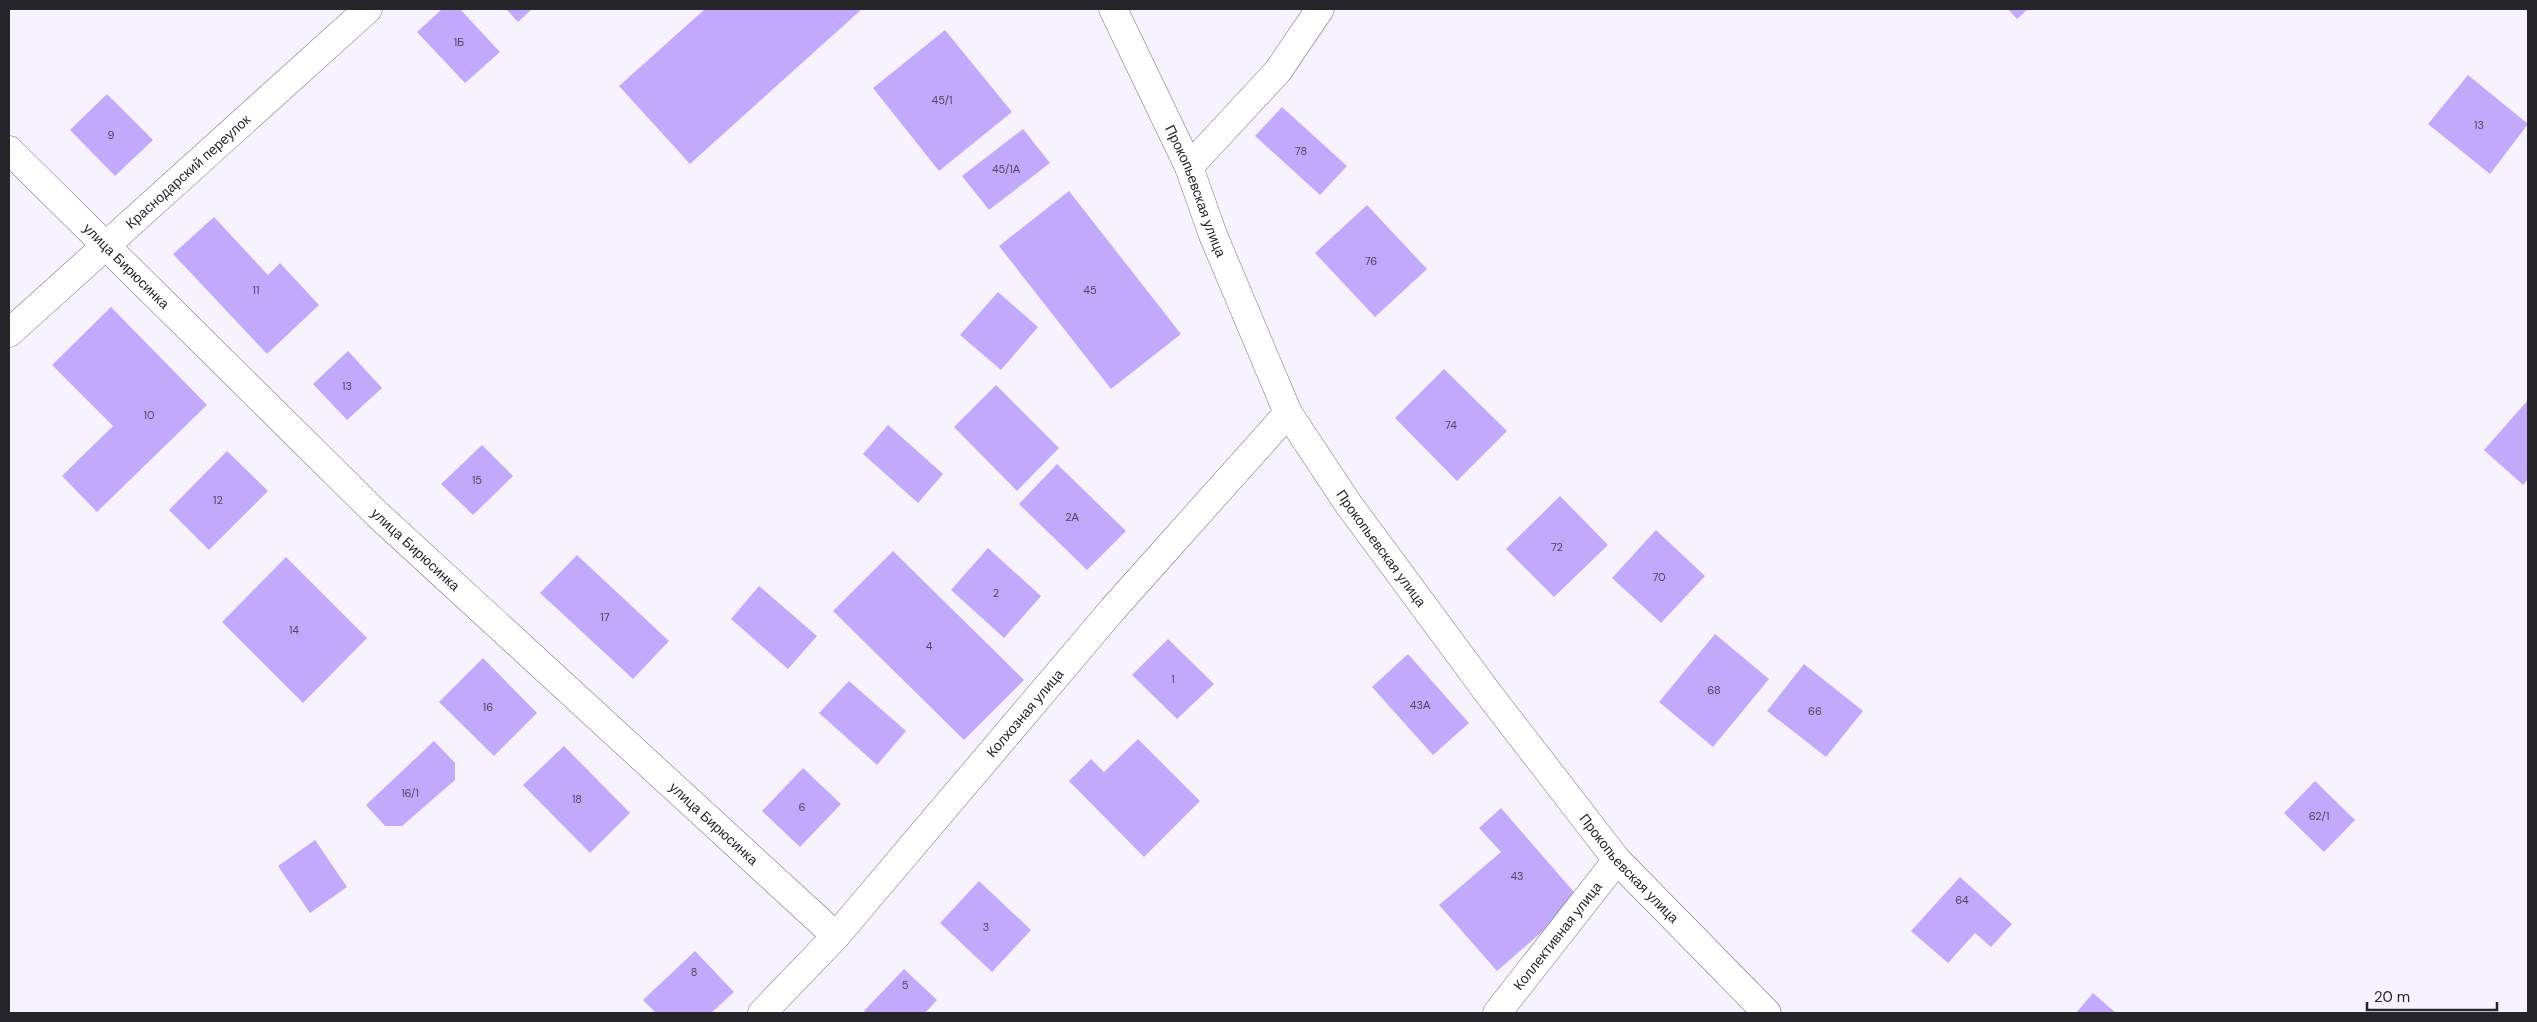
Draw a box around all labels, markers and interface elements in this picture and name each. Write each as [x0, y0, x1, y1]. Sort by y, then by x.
house number: 1Б [454, 35, 464, 49]
house number: 45/1 [932, 93, 952, 107]
street label: Краснодарский переулок [122, 110, 255, 232]
house number: 13 [2474, 118, 2484, 132]
street label: Прокопьевская улица [1161, 122, 1230, 260]
house number: 9 [108, 128, 115, 142]
house number: 78 [1295, 144, 1307, 158]
house number: 45/1А [992, 162, 1021, 176]
street label: улица Бирюсинка [79, 219, 173, 313]
house number: 76 [1365, 254, 1377, 268]
house number: 11 [253, 283, 259, 297]
house number: 45 [1083, 283, 1097, 297]
house number: 13 [342, 379, 352, 393]
house number: 10 [144, 408, 154, 422]
house number: 74 [1445, 418, 1457, 432]
house number: 15 [472, 473, 482, 487]
street label: Прокопьевская улица [1332, 486, 1430, 611]
house number: 12 [213, 493, 223, 507]
street label: улица Бирюсинка [367, 504, 464, 595]
house number: 2А [1065, 510, 1079, 524]
house number: 72 [1551, 540, 1563, 554]
house number: 70 [1652, 570, 1666, 584]
house number: 2 [993, 586, 999, 600]
house number: 17 [600, 610, 610, 624]
house number: 14 [289, 623, 299, 637]
house number: 4 [926, 639, 933, 653]
street label: Колхозная улица [982, 665, 1067, 761]
house number: 1 [1171, 672, 1175, 686]
house number: 68 [1707, 683, 1721, 697]
house number: 43А [1410, 698, 1431, 712]
house number: 16 [483, 700, 493, 714]
house number: 66 [1808, 704, 1822, 718]
street label: улица Бирюсинка [666, 778, 762, 869]
house number: 16/1 [401, 786, 419, 800]
house number: 18 [572, 792, 582, 806]
house number: 6 [799, 800, 806, 814]
house number: 62/1 [2309, 809, 2329, 823]
street label: Прокопьевская улица [1576, 810, 1683, 927]
house number: 43 [1510, 869, 1524, 883]
street label: Коллективная улица [1509, 878, 1606, 994]
house number: 64 [1955, 893, 1969, 907]
house number: 3 [983, 920, 989, 934]
house number: 8 [691, 965, 697, 979]
house number: 5 [902, 978, 909, 992]
scale bar [2367, 980, 2497, 1012]
text: 20 m [2374, 987, 2410, 1007]

